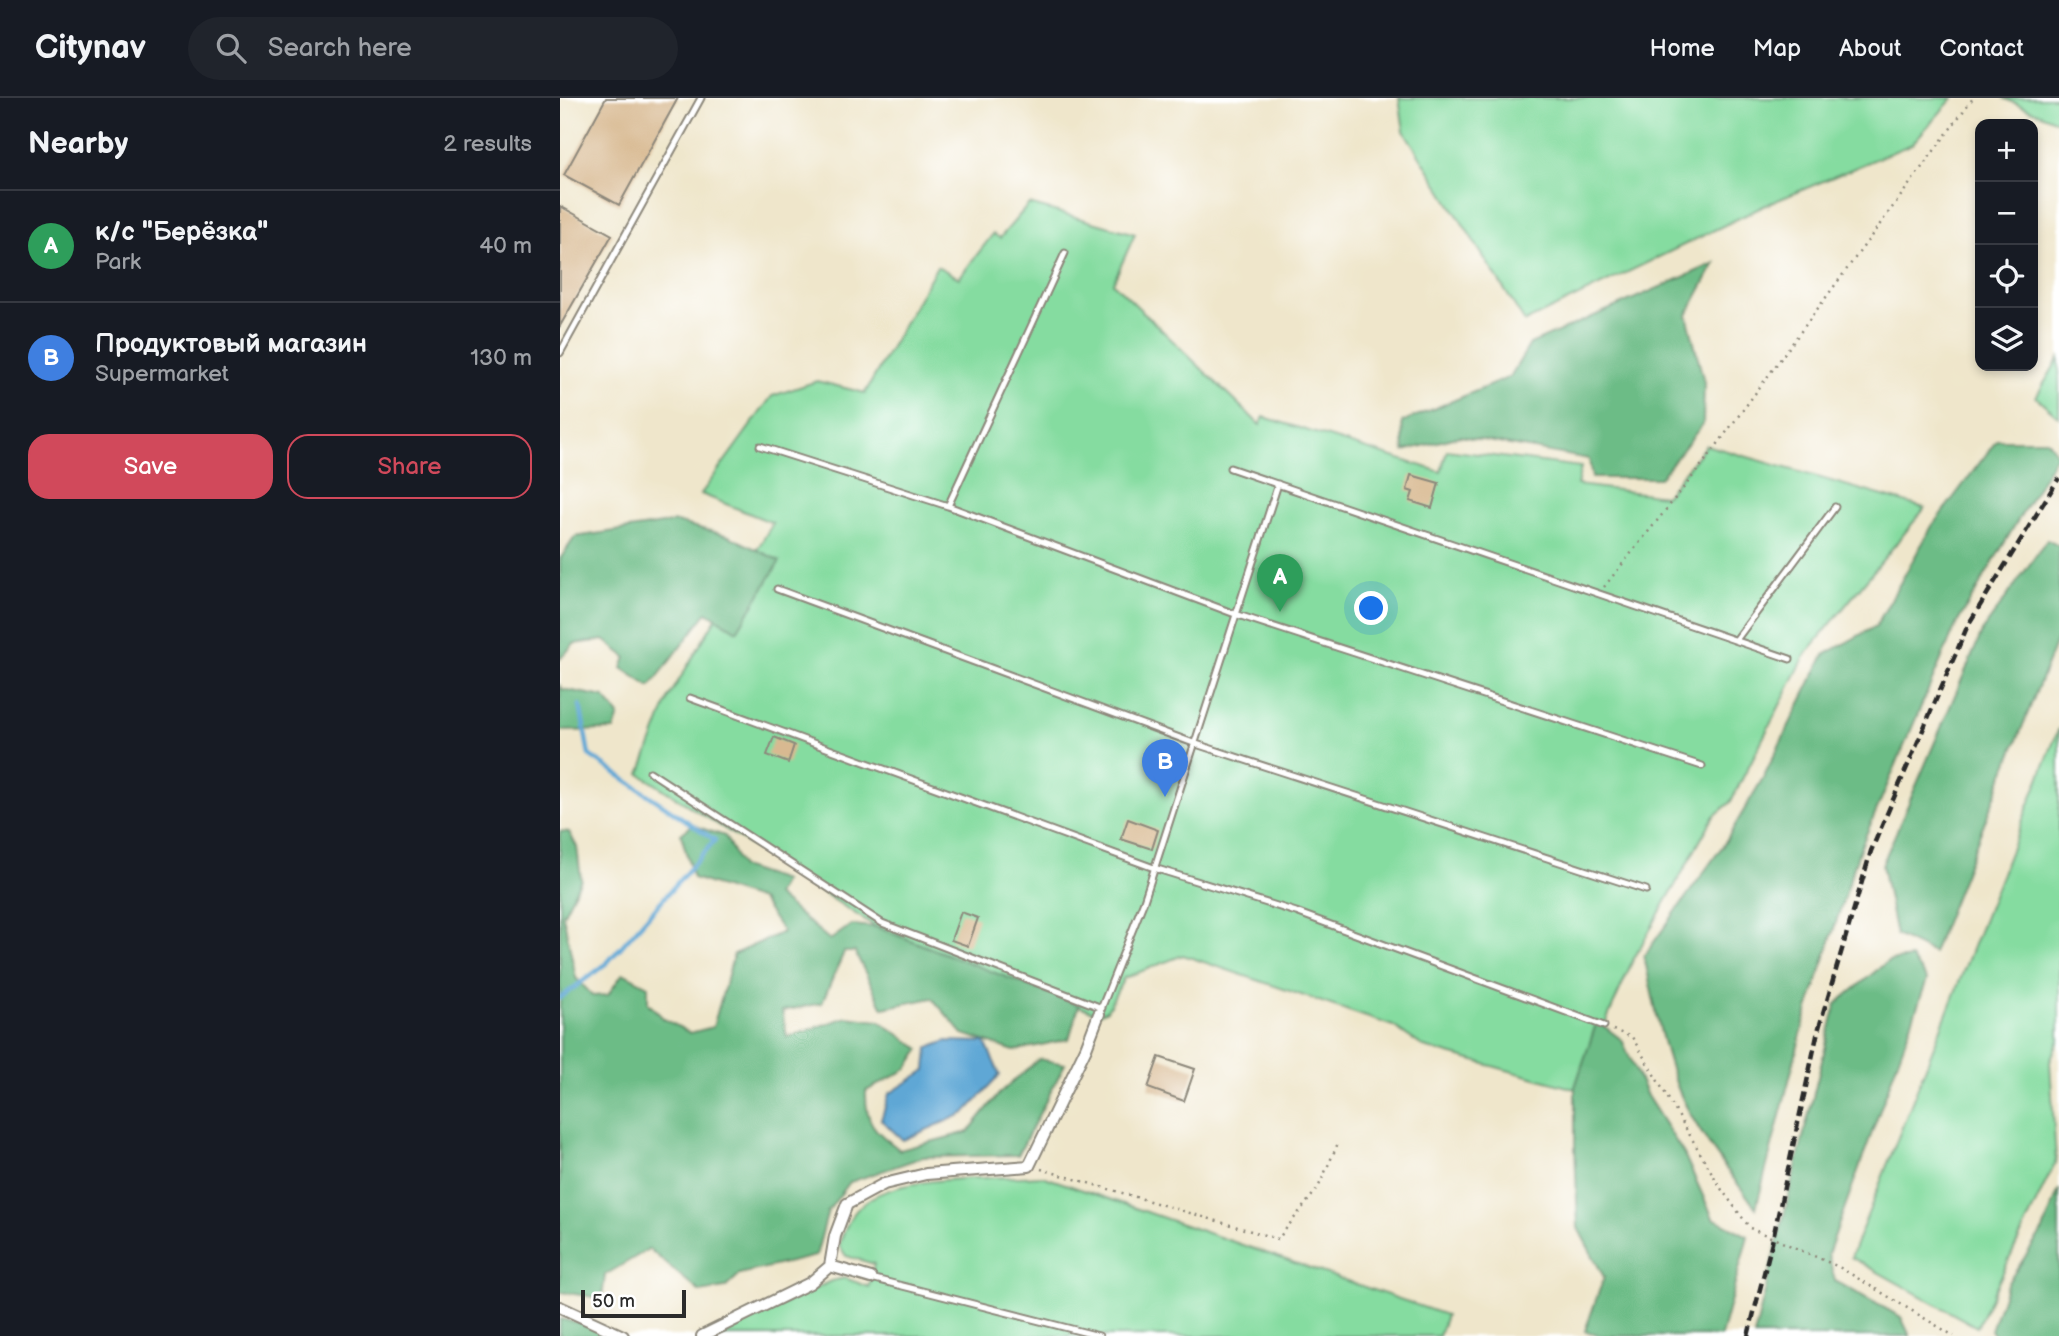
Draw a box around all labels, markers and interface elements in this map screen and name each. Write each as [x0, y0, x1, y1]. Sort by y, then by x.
search box [188, 17, 678, 80]
text: Citynav [35, 28, 146, 68]
icon: search [212, 29, 250, 67]
text: Search here [268, 33, 412, 64]
text: Home [1650, 34, 1715, 63]
text: Map [1753, 34, 1801, 63]
text: About [1839, 34, 1901, 63]
text: Contact [1939, 34, 2024, 63]
map controls [1975, 119, 2038, 371]
button: + [1975, 119, 2038, 182]
text: Nearby [28, 126, 128, 162]
text: 2 results [443, 130, 532, 158]
button: − [1975, 182, 2038, 245]
text: к/с "Берёзка" [95, 217, 268, 248]
text: A [44, 232, 58, 260]
text: 40 m [479, 232, 532, 260]
button: locate [1975, 245, 2038, 308]
text: Park [95, 248, 141, 276]
button: layers [1975, 308, 2038, 371]
text: Продуктовый магазин [95, 329, 367, 360]
text: B [43, 344, 59, 372]
text: 130 m [470, 344, 532, 372]
text: Supermarket [95, 360, 229, 388]
button: Save [28, 434, 273, 499]
button: Share [287, 434, 532, 499]
pin: A [1257, 554, 1303, 612]
your location [1354, 591, 1388, 625]
pin: B [1142, 739, 1188, 797]
scale bar [581, 1287, 686, 1319]
text: 50 m [592, 1290, 635, 1313]

